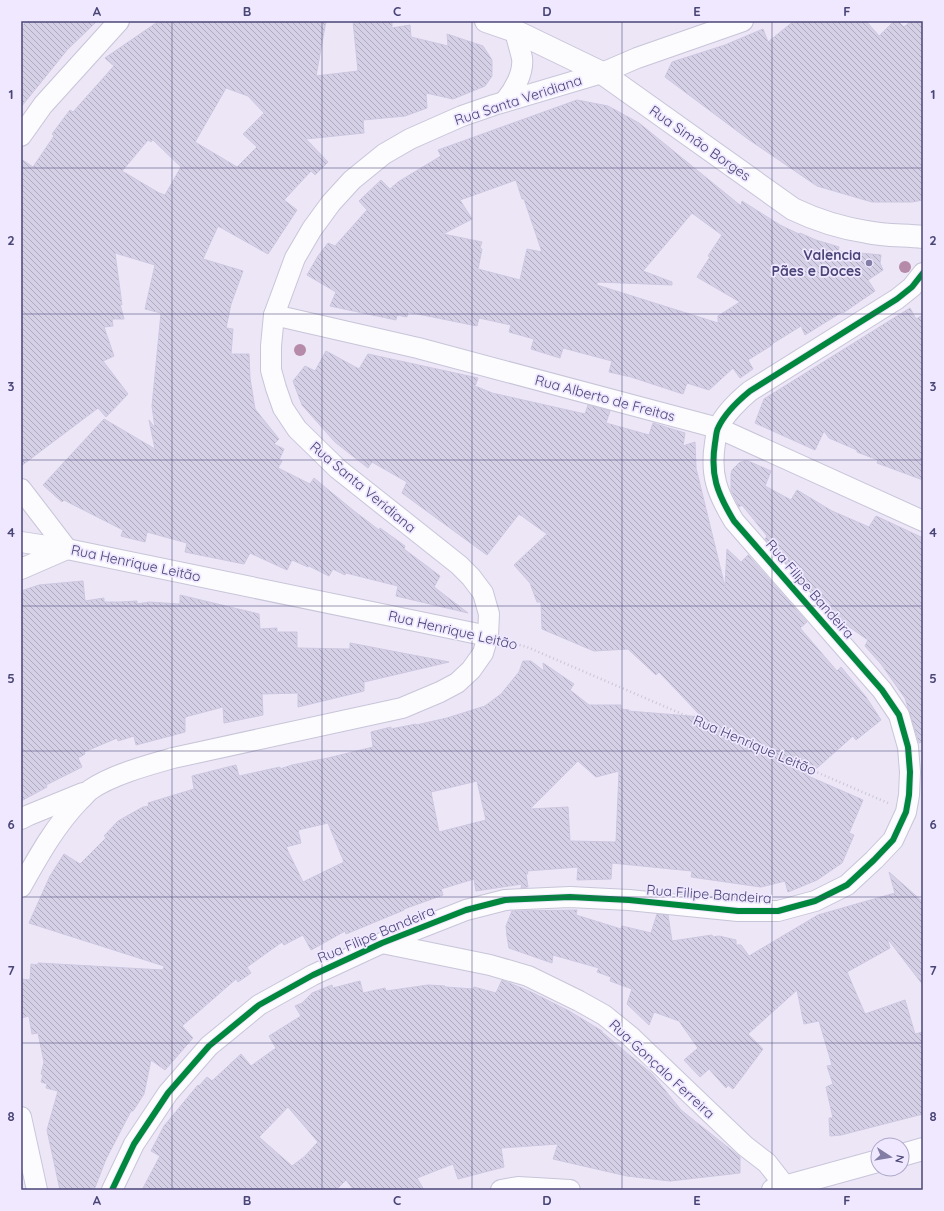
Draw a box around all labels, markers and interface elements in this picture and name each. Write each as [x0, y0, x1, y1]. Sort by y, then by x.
text: A [93, 3, 102, 19]
text: B [243, 3, 251, 19]
text: C [393, 3, 401, 19]
text: D [542, 3, 552, 19]
text: E [693, 3, 701, 19]
text: F [843, 3, 851, 19]
street label: Rua Santa Veridiana [452, 71, 584, 129]
text: 1 [8, 86, 14, 102]
text: 1 [930, 86, 936, 102]
street label: Rua Simão Borges [646, 101, 754, 185]
text: 2 [7, 232, 15, 248]
text: 2 [929, 232, 937, 248]
place label: Valencia Pães e Doces [772, 246, 861, 280]
marker: Valencia Pães e Doces [864, 258, 874, 268]
street label: Rua Alberto de Freitas [533, 371, 677, 425]
text: 3 [8, 378, 15, 394]
text: 3 [930, 378, 937, 394]
street label: Rua Santa Veridiana [306, 437, 420, 537]
text: 4 [7, 524, 15, 540]
text: 4 [929, 524, 937, 540]
street label: Rua Filipe Bandeira [762, 536, 858, 642]
street label: Rua Henrique Leitão [69, 540, 203, 586]
street label: Rua Henrique Leitão [387, 606, 519, 654]
text: 5 [7, 670, 15, 686]
text: 5 [929, 670, 937, 686]
street label: Rua Henrique Leitão [691, 711, 819, 779]
text: 6 [7, 816, 15, 832]
text: 6 [929, 816, 937, 832]
street label: Rua Filipe Bandeira [646, 881, 772, 907]
street label: Rua Filipe Bandeira [315, 901, 437, 967]
text: 7 [7, 962, 15, 978]
text: 7 [929, 962, 937, 978]
street label: Rua Gonçalo Ferreira [606, 1015, 718, 1123]
text: 8 [7, 1108, 15, 1124]
text: 8 [929, 1108, 937, 1124]
north arrow [870, 1137, 910, 1177]
text: N [892, 1154, 907, 1164]
text: A [93, 1192, 102, 1208]
text: B [243, 1192, 251, 1208]
text: C [393, 1192, 401, 1208]
text: D [542, 1192, 552, 1208]
text: E [693, 1192, 701, 1208]
text: F [843, 1192, 851, 1208]

